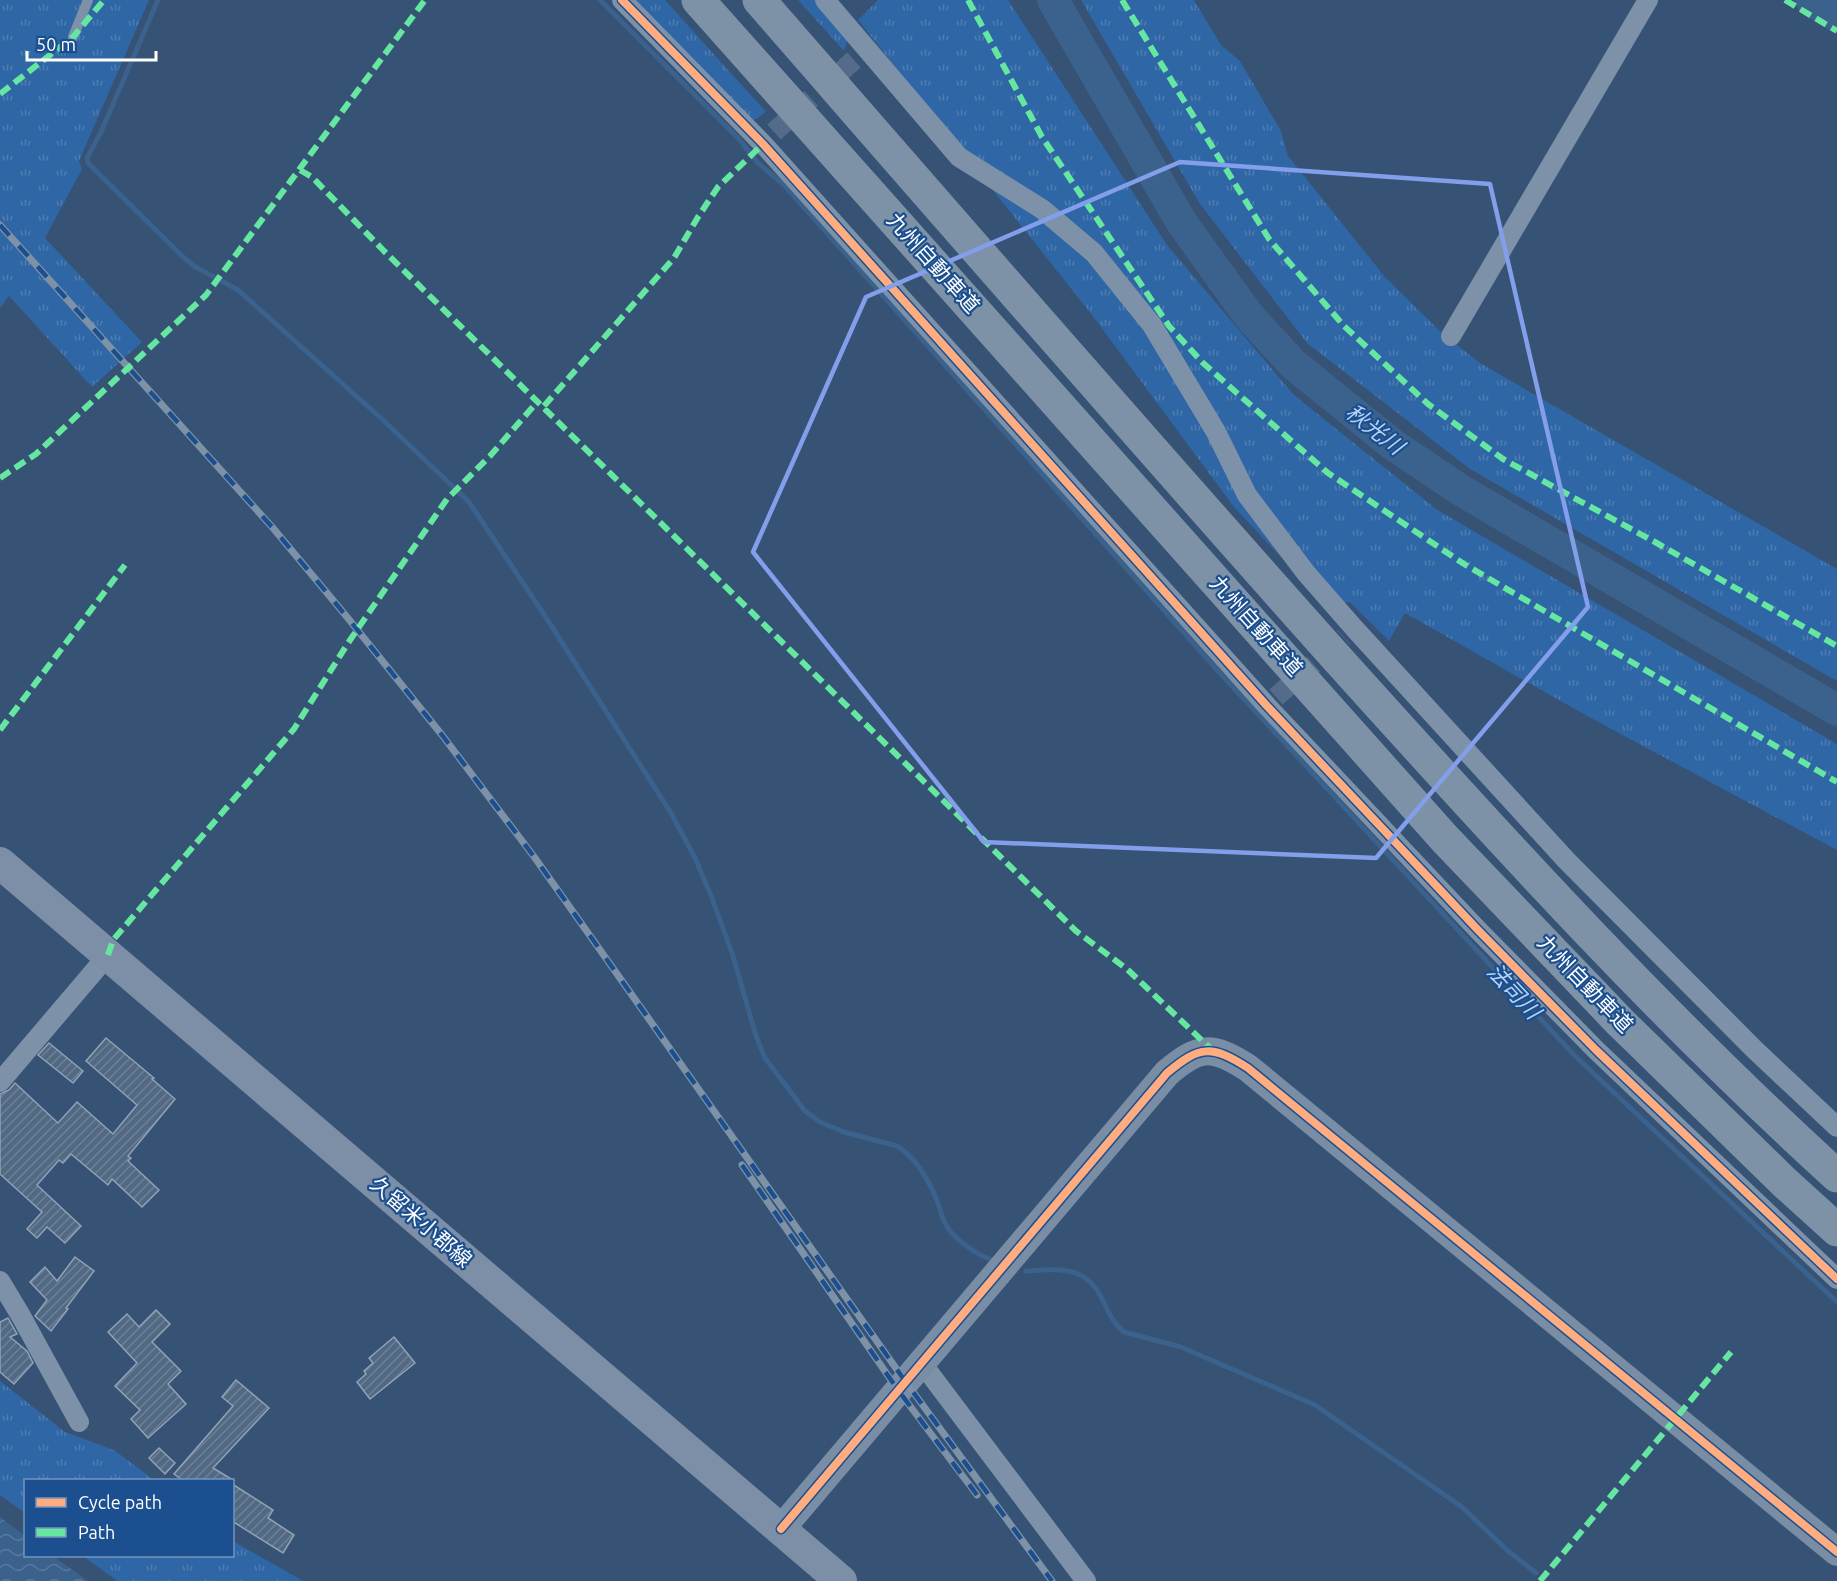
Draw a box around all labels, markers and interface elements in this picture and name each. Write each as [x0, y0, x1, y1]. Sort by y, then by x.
scale bar [27, 24, 156, 62]
text: 50 m [36, 34, 76, 54]
street label: 九州自動車道 [883, 207, 985, 317]
water label: 秋光川 [1342, 398, 1411, 460]
street label: 九州自動車道 [1206, 570, 1308, 680]
street label: 九州自動車道 [1533, 930, 1638, 1037]
water label: 法司川 [1483, 958, 1547, 1025]
street label: 久留米小郡線 [366, 1171, 477, 1272]
legend [24, 1479, 234, 1557]
text: Cycle path [78, 1492, 162, 1512]
text: Path [78, 1522, 115, 1542]

